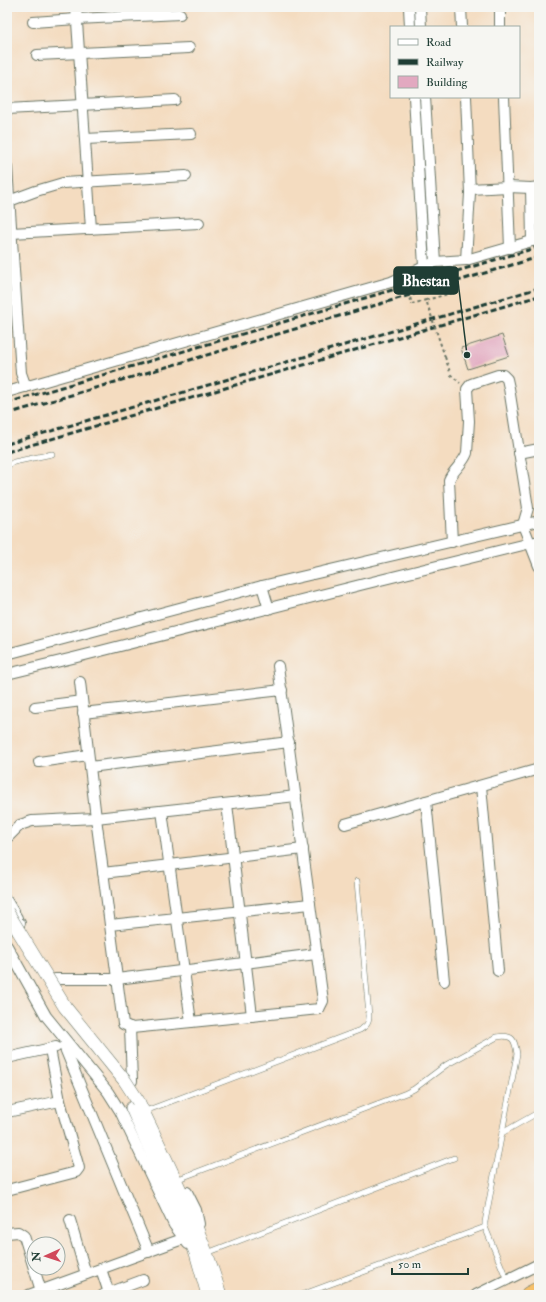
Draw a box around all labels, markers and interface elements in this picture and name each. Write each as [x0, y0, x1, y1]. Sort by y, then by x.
legend [390, 26, 520, 98]
text: Road [426, 35, 451, 50]
text: Railway [426, 55, 464, 70]
text: Building [426, 75, 469, 90]
callout: Bhestan [394, 267, 458, 294]
text: Bhestan [402, 272, 450, 291]
north arrow [26, 1236, 66, 1276]
text: N [30, 1250, 43, 1263]
scale bar [392, 1250, 468, 1276]
text: 50 m [398, 1257, 422, 1272]

